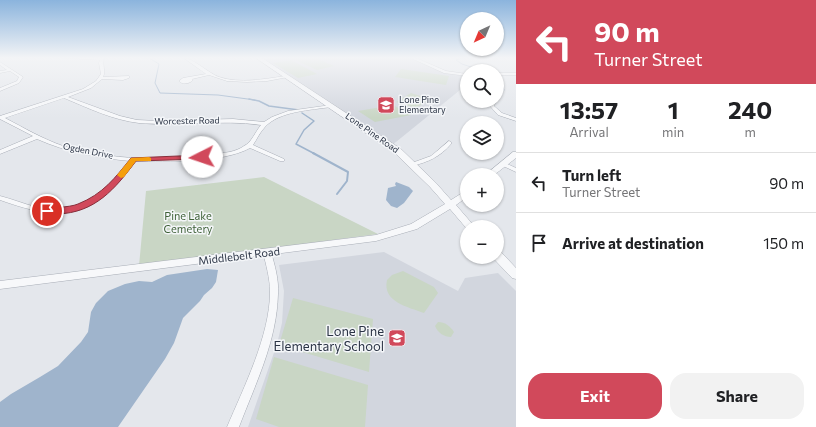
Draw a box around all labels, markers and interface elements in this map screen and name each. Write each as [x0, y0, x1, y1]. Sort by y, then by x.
north arrow [460, 12, 504, 56]
map controls [460, 12, 504, 264]
text: 90 m [594, 14, 660, 48]
icon: left [528, 16, 580, 68]
text: Turner Street [594, 48, 703, 70]
button: search [460, 64, 504, 108]
place label: Lone Pine Elementary [399, 94, 446, 115]
school or university icon: Lone Pine Elementary [376, 95, 396, 115]
text: 13:57 [560, 95, 618, 124]
text: 1 [668, 95, 679, 124]
text: 240 [728, 95, 772, 124]
street label: Lone Pine Road [343, 110, 401, 155]
street label: Worcester Road [154, 114, 220, 127]
button: layers [460, 116, 504, 160]
text: Arrival [569, 124, 609, 140]
text: min [662, 124, 684, 140]
text: m [744, 124, 756, 140]
position arrow [181, 136, 223, 178]
street label: Ogden Drive [62, 140, 114, 161]
text: Turn left [562, 166, 621, 184]
button: + [460, 168, 504, 212]
icon: left [528, 172, 550, 194]
text: 90 m [769, 174, 804, 192]
text: Turner Street [562, 184, 640, 200]
pin [30, 194, 64, 228]
icon: arrive [36, 200, 58, 222]
park label: Pine Lake Cemetery [164, 209, 213, 235]
button: − [460, 220, 504, 264]
icon: arrive [528, 232, 550, 254]
text: Arrive at destination [562, 234, 704, 252]
text: 150 m [763, 234, 804, 252]
street label: Middlebelt Road [197, 244, 280, 267]
place label: Lone Pine Elementary School [274, 323, 384, 354]
school or university icon: Lone Pine Elementary School [387, 328, 407, 348]
button: Exit [528, 373, 662, 419]
button: Share [670, 373, 804, 419]

